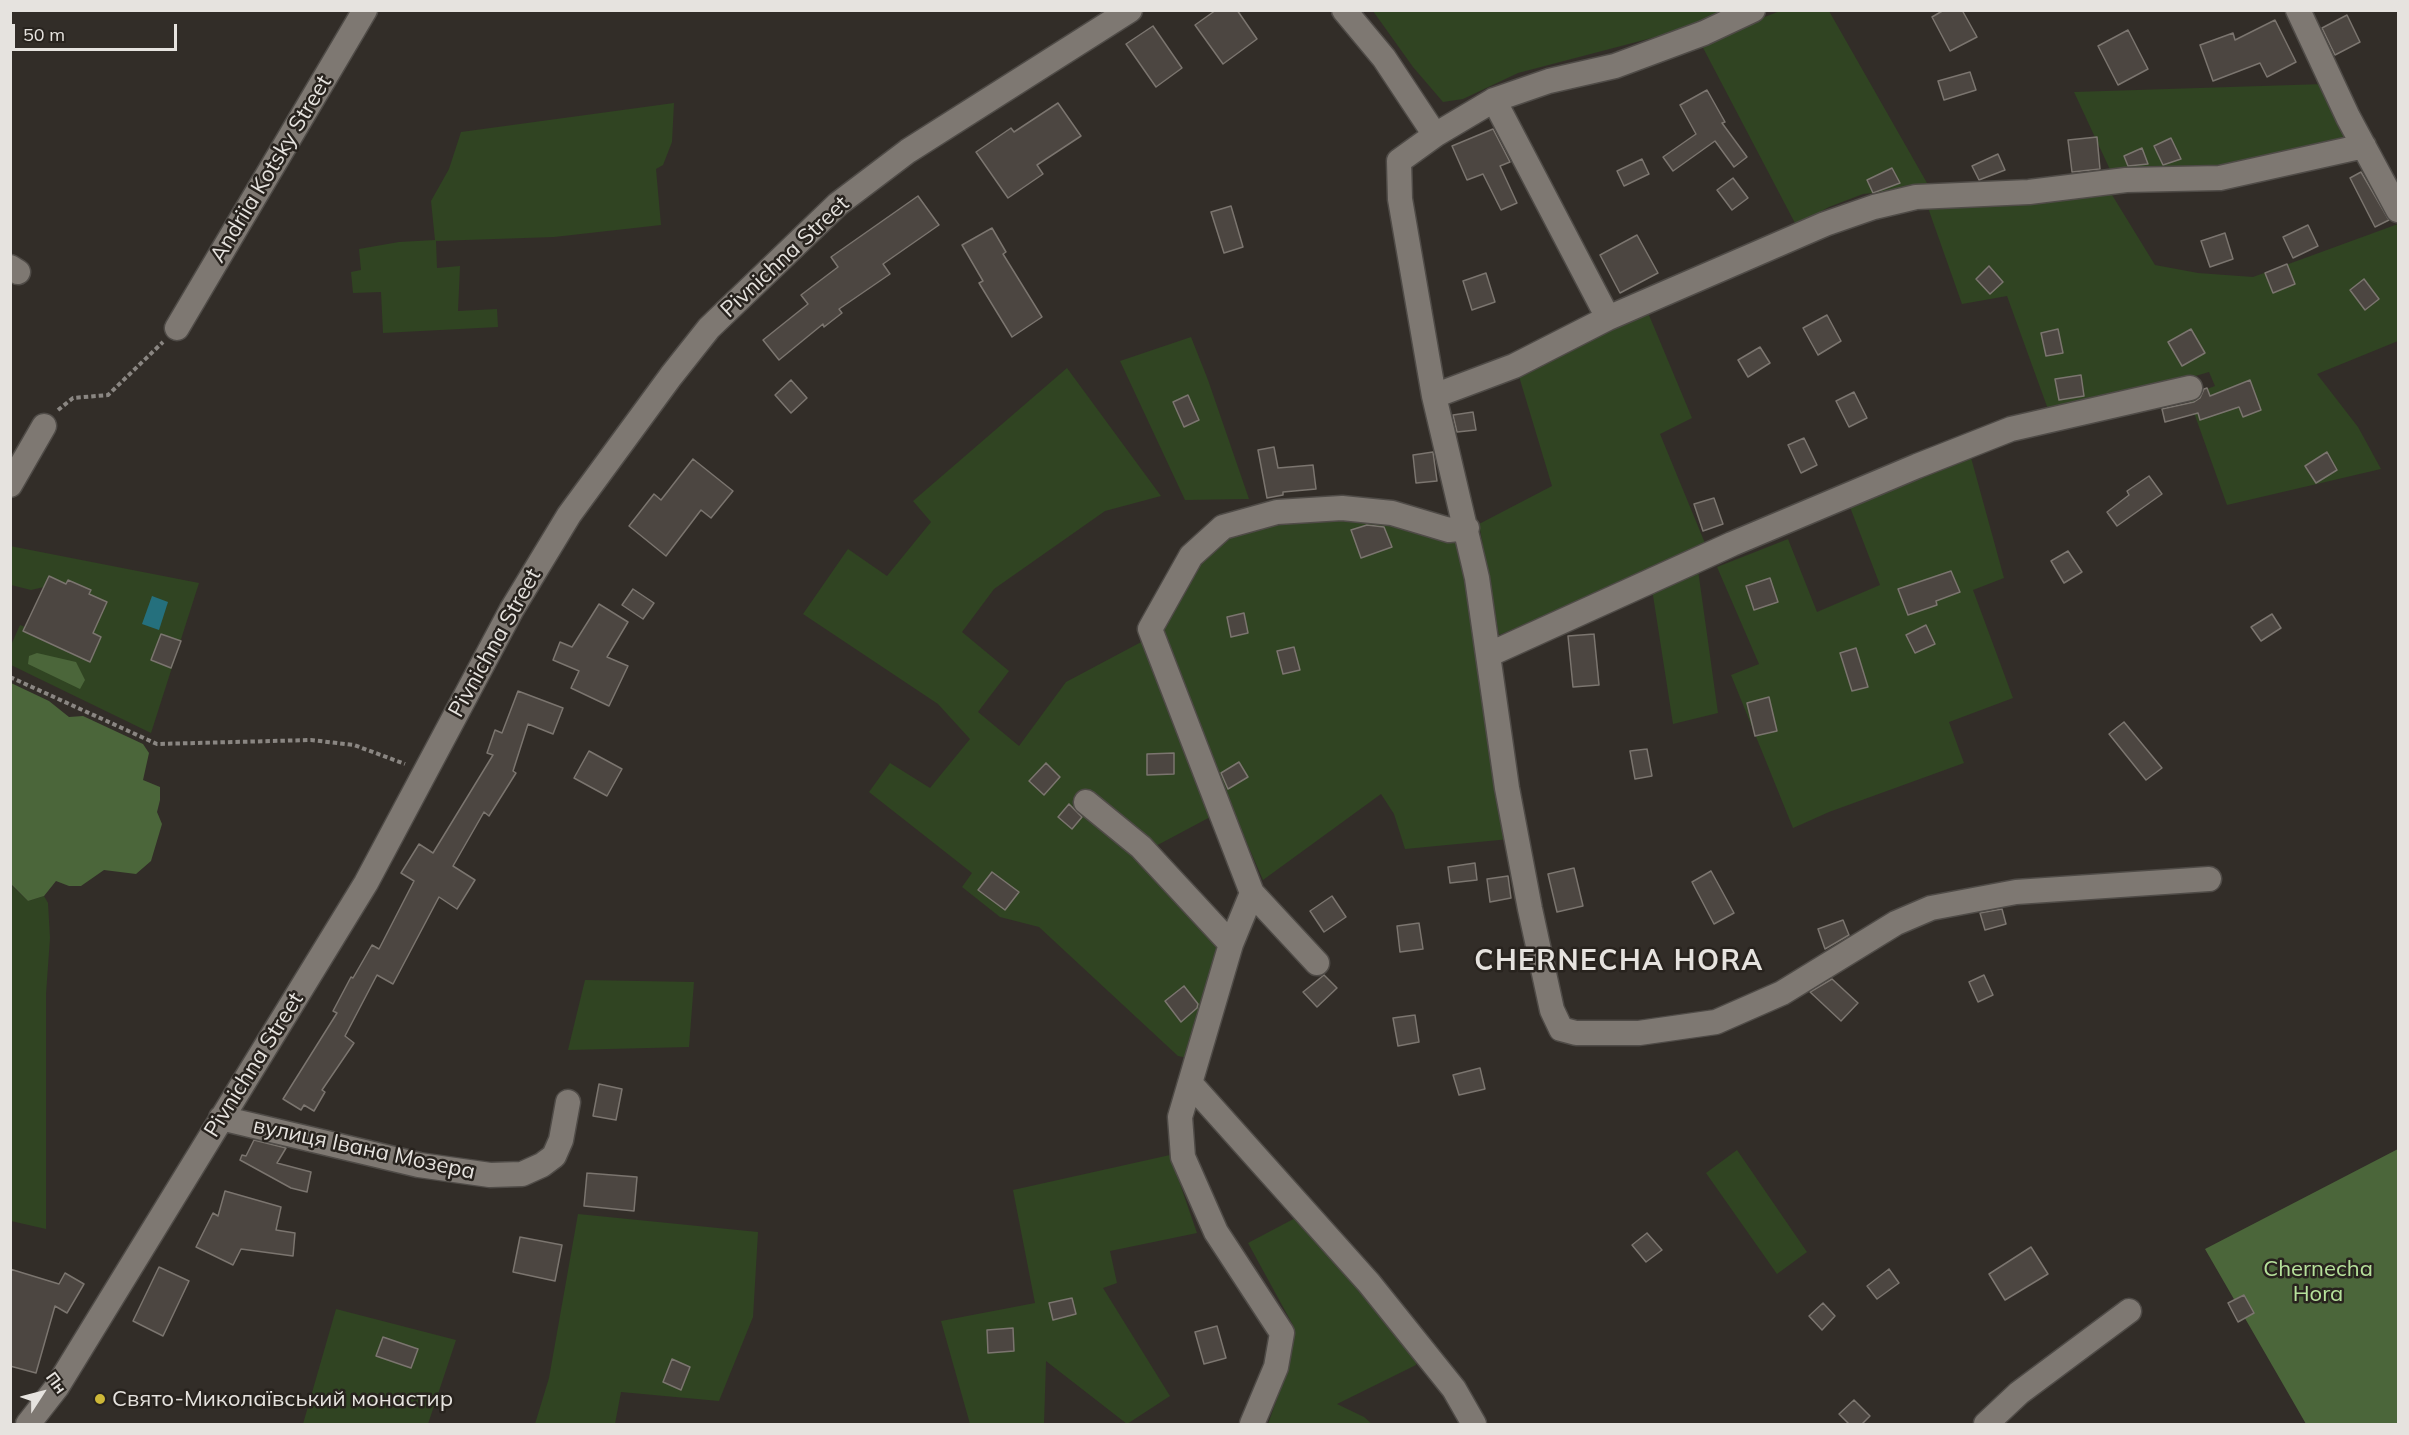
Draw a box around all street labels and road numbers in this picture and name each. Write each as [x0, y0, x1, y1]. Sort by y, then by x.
street label: Andriia Kotsky Street [205, 71, 337, 267]
street label: Pivnichna Street [715, 191, 855, 323]
street label: Pivnichna Street [443, 564, 547, 722]
street label: Pivnichna Street [199, 988, 309, 1142]
street label: вулиця Івана Мозера [251, 1113, 477, 1185]

